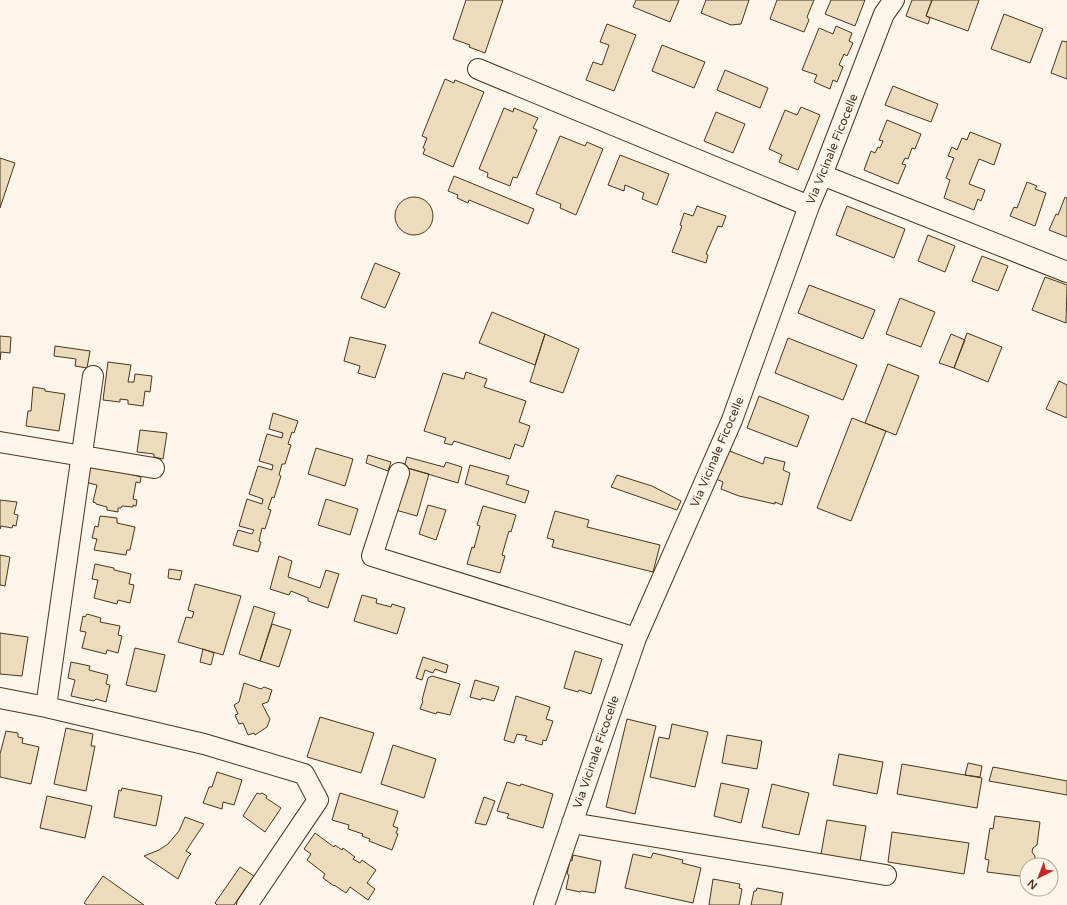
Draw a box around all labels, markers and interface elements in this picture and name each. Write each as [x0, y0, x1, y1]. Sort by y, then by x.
street label: Via Vicinale Ficocelle [803, 91, 861, 206]
street label: Via Vicinale Ficocelle [687, 395, 747, 509]
street label: Via Vicinale Ficocelle [570, 694, 622, 810]
north arrow [1019, 857, 1059, 897]
text: N [1025, 876, 1040, 892]

